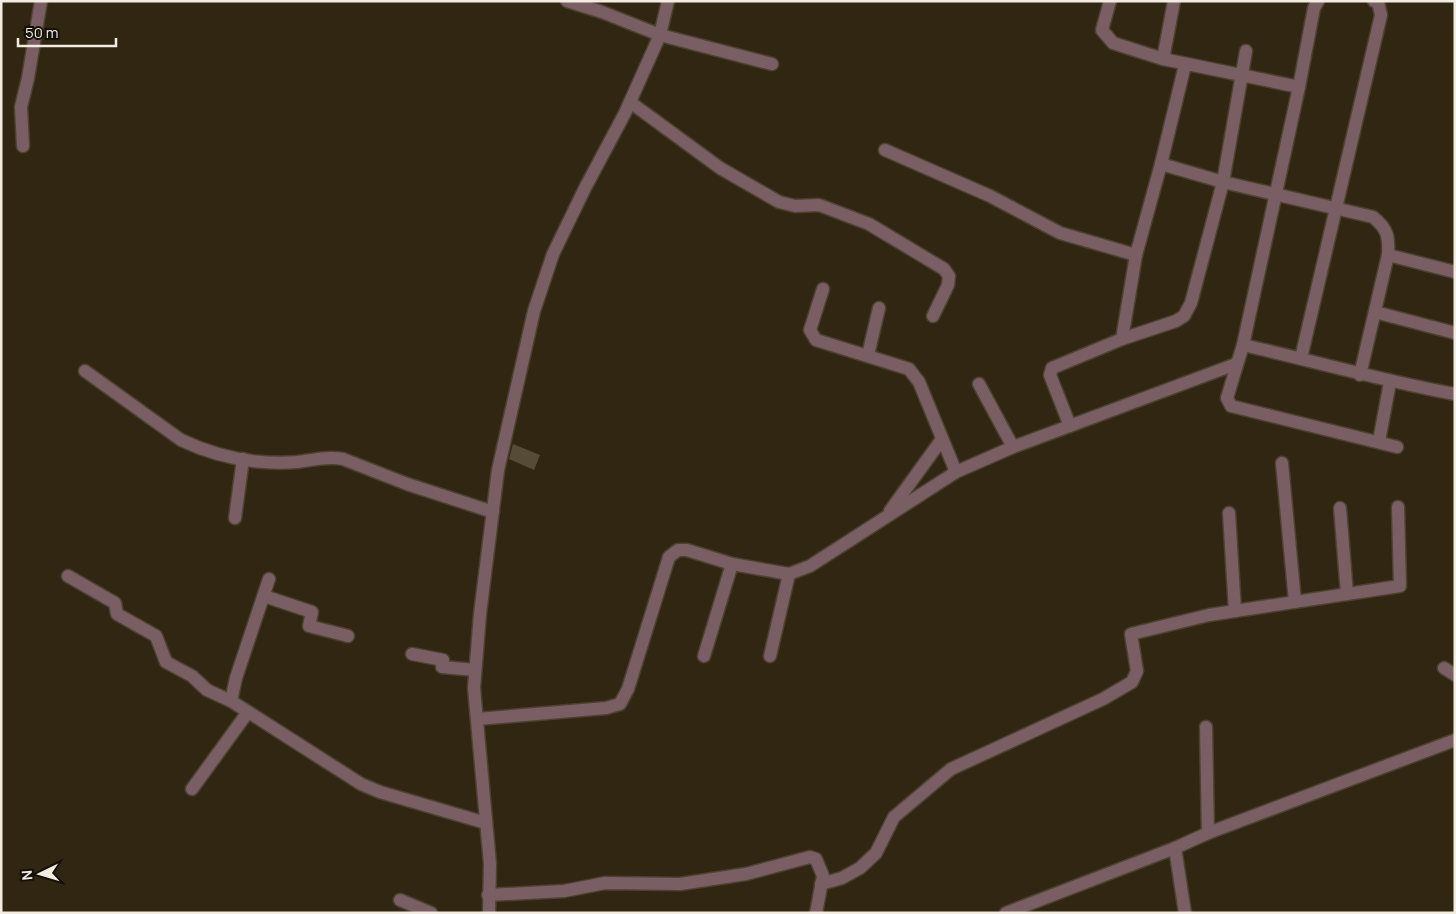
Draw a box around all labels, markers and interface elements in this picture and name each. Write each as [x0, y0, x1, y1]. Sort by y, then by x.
scale bar [18, 15, 115, 47]
text: 50 m [25, 22, 59, 43]
north arrow [15, 849, 65, 899]
text: N [17, 869, 36, 881]

